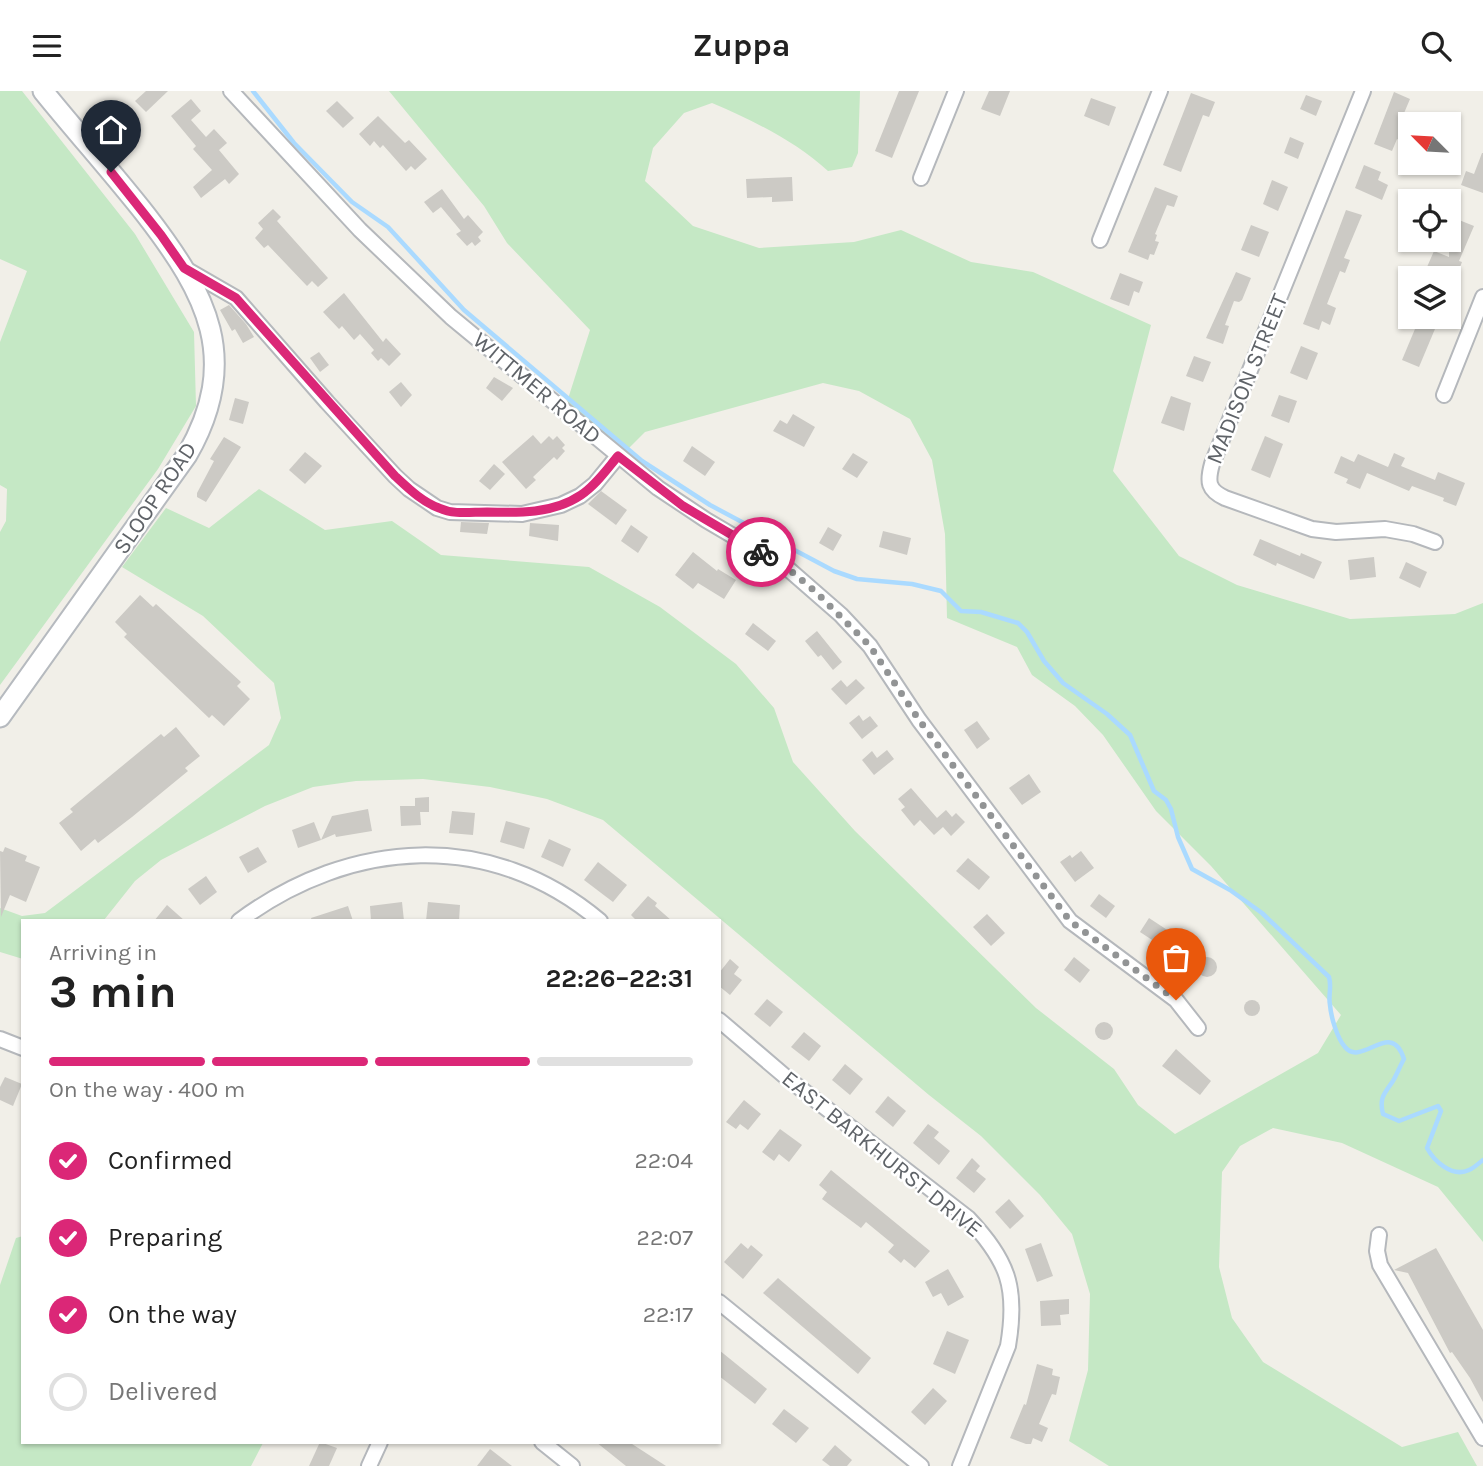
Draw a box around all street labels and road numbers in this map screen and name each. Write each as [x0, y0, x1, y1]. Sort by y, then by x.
street label: MADISON STREET [1201, 290, 1294, 468]
street label: WITTMER ROAD [467, 326, 607, 450]
street label: SLOOP ROAD [107, 437, 203, 559]
street label: EAST BARKHURST DRIVE [777, 1065, 987, 1243]

